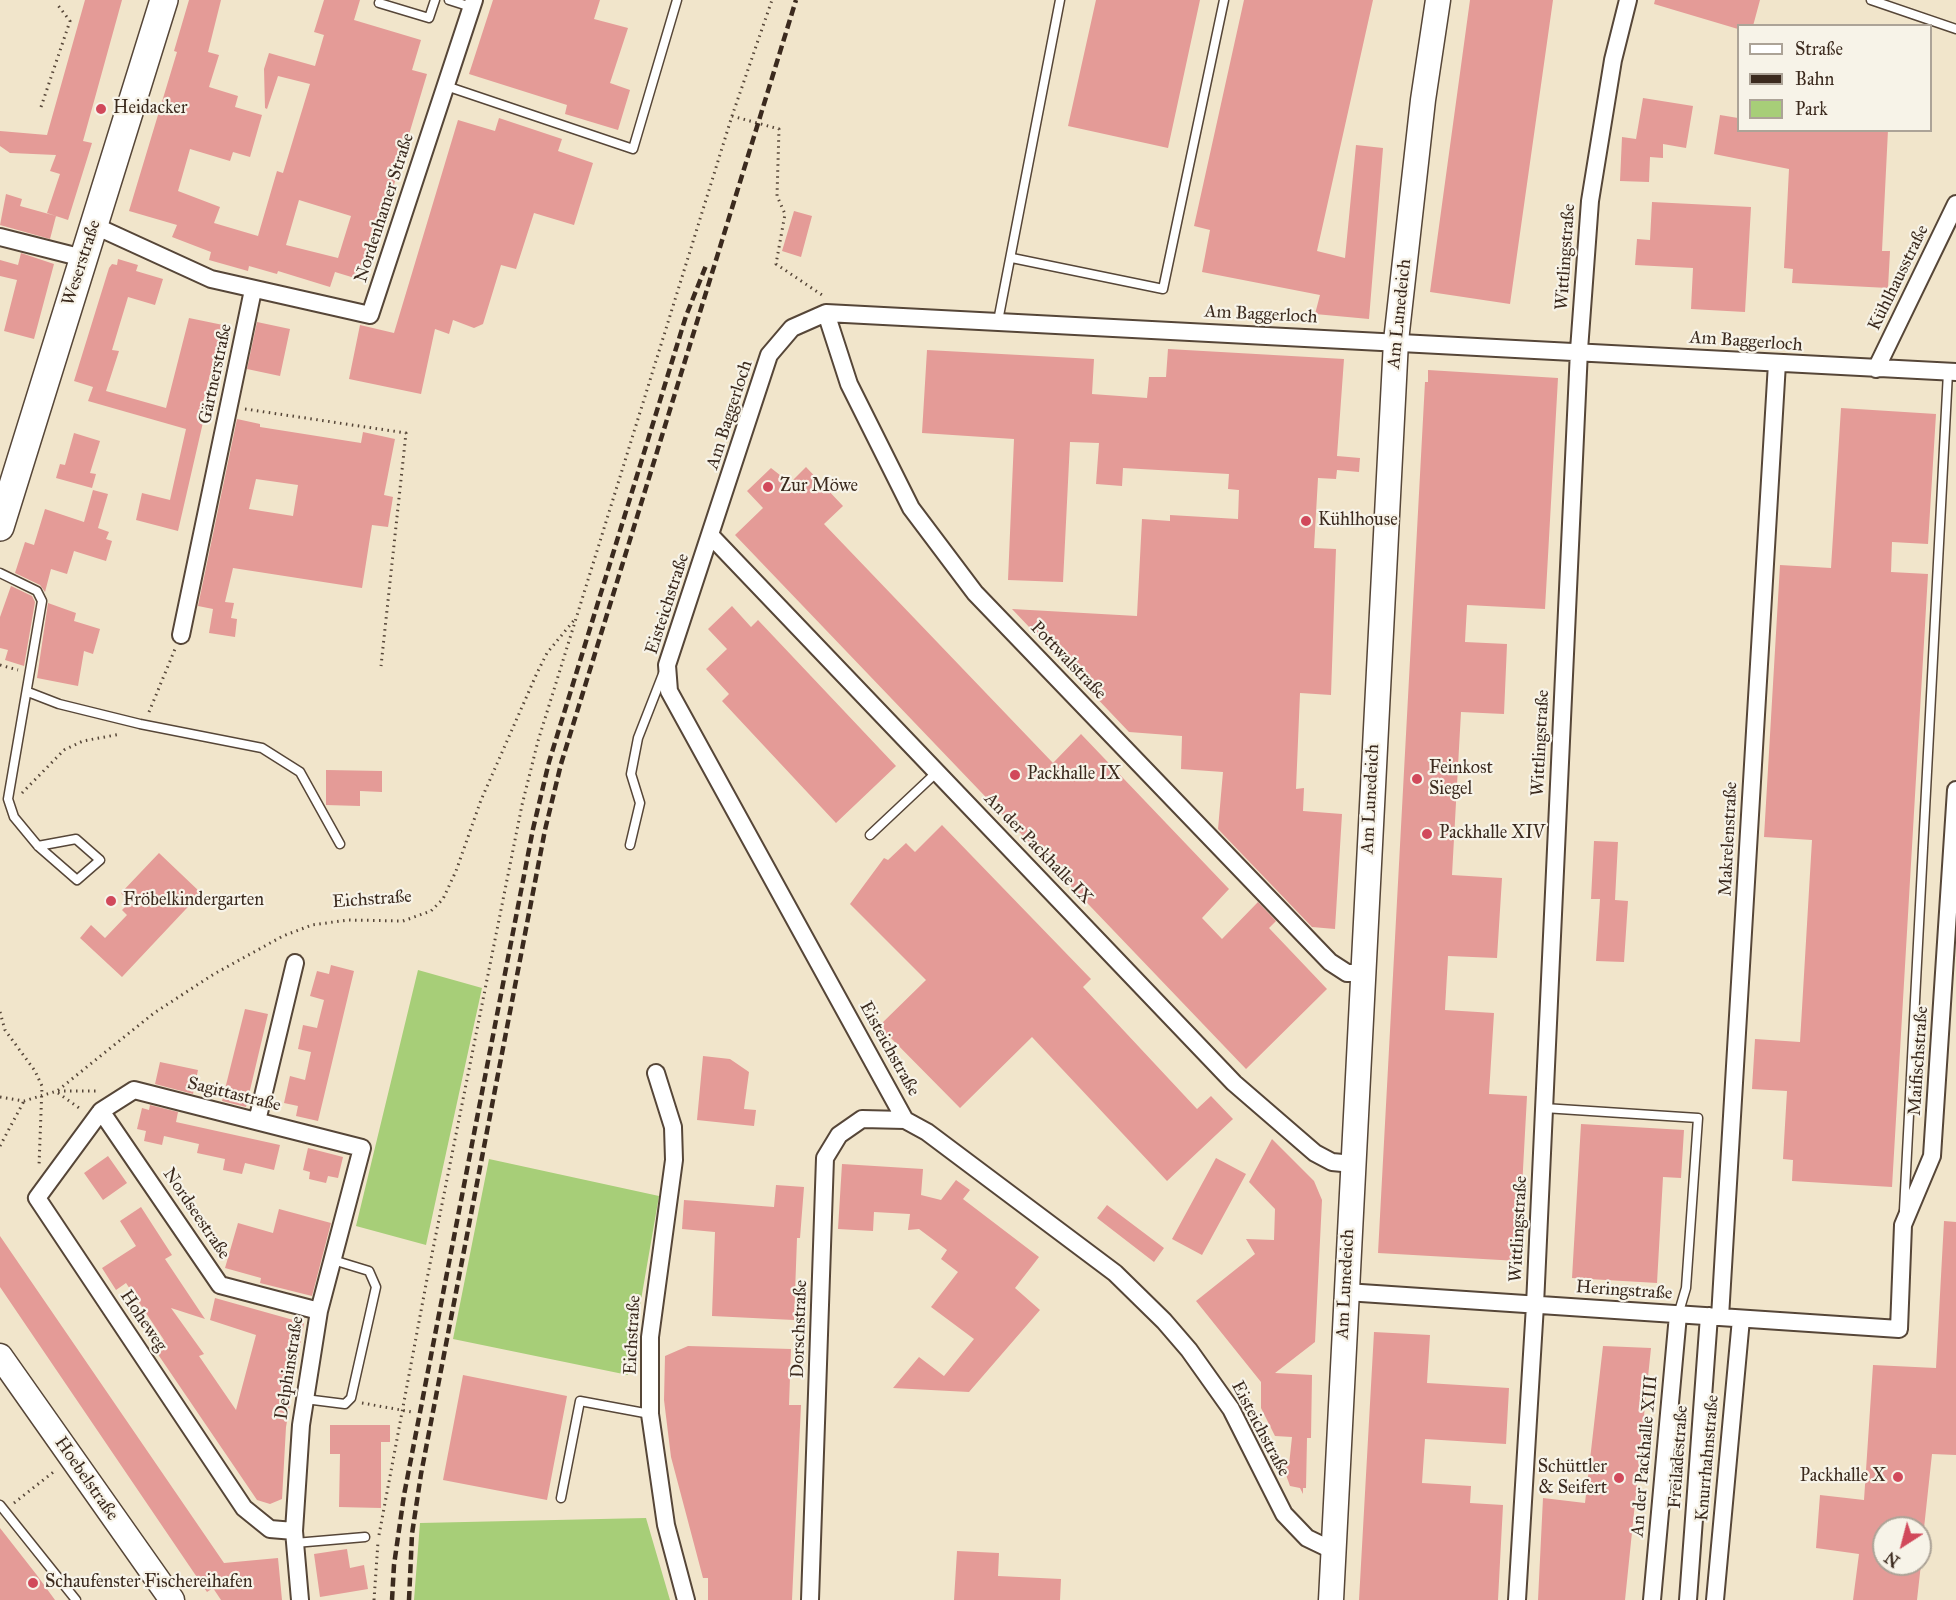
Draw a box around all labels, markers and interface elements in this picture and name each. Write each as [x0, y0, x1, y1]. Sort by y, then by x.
legend [1737, 24, 1932, 132]
text: Straße [1795, 38, 1843, 60]
text: Bahn [1795, 68, 1834, 90]
place label: Heidacker [113, 98, 187, 120]
text: Park [1795, 98, 1828, 120]
marker: Heidacker [94, 102, 108, 116]
street label: Nordenhamer Straße [351, 131, 419, 285]
street label: Wittlingstraße [1552, 203, 1580, 311]
street label: Weserstraße [58, 217, 106, 309]
street label: Kühlhausstraße [1864, 222, 1934, 334]
street label: Am Lunedeich [1383, 258, 1417, 370]
street label: Am Baggerloch [1204, 301, 1318, 329]
street label: Gärtnerstraße [195, 322, 237, 426]
street label: Am Baggerloch [1689, 327, 1803, 357]
street label: Am Baggerloch [702, 358, 758, 472]
place label: Zur Möwe [780, 476, 858, 498]
marker: Zur Möwe [761, 480, 775, 494]
place label: Kühlhouse [1318, 510, 1398, 532]
marker: Kühlhouse [1299, 514, 1313, 528]
street label: Eisteichstraße [642, 551, 694, 657]
street label: Pottwalstraße [1025, 617, 1111, 705]
street label: Wittlingstraße [1527, 689, 1555, 797]
street label: Am Lunedeich [1357, 743, 1385, 855]
place label: Feinkost Siegel [1429, 758, 1493, 800]
place label: Packhalle IX [1027, 764, 1121, 786]
marker: Packhalle IX [1008, 768, 1022, 782]
marker: Feinkost Siegel [1410, 772, 1424, 786]
street label: Makrelenstraße [1715, 781, 1743, 897]
street label: An der Packhalle IX [979, 789, 1097, 909]
place label: Packhalle XIV [1439, 823, 1545, 845]
marker: Packhalle XIV [1420, 827, 1434, 841]
street label: Eichstraße [332, 886, 412, 914]
place label: Fröbelkindergarten [123, 890, 264, 912]
marker: Fröbelkindergarten [104, 894, 118, 908]
street label: Eisteichstraße [854, 998, 924, 1100]
street label: Maifischstraße [1904, 1005, 1934, 1117]
street label: Sagittastraße [185, 1073, 283, 1117]
street label: Nordseestraße [158, 1164, 234, 1264]
street label: Wittlingstraße [1505, 1175, 1533, 1283]
street label: Am Lunedeich [1332, 1228, 1360, 1340]
street label: Heringstraße [1575, 1277, 1673, 1305]
street label: Dorschstraße [787, 1279, 813, 1379]
street label: Hoheweg [115, 1286, 171, 1356]
street label: Eichstraße [620, 1295, 646, 1375]
street label: Delphinstraße [271, 1315, 309, 1421]
street label: An der Packhalle XIII [1627, 1374, 1663, 1538]
street label: Eisteichstraße [1226, 1378, 1294, 1480]
street label: Knurrhahnstraße [1692, 1394, 1724, 1522]
street label: Freiladestraße [1665, 1405, 1693, 1509]
street label: Hoebelstraße [49, 1433, 123, 1525]
place label: Schüttler & Seifert [1538, 1457, 1607, 1500]
place label: Packhalle X [1800, 1466, 1886, 1488]
marker: Packhalle X [1891, 1470, 1905, 1484]
marker: Schüttler & Seifert [1612, 1471, 1626, 1485]
north arrow [1872, 1516, 1932, 1576]
text: N [1881, 1548, 1903, 1571]
place label: Schaufenster Fischereihafen [45, 1572, 252, 1594]
marker: Schaufenster Fischereihafen [26, 1576, 40, 1590]

